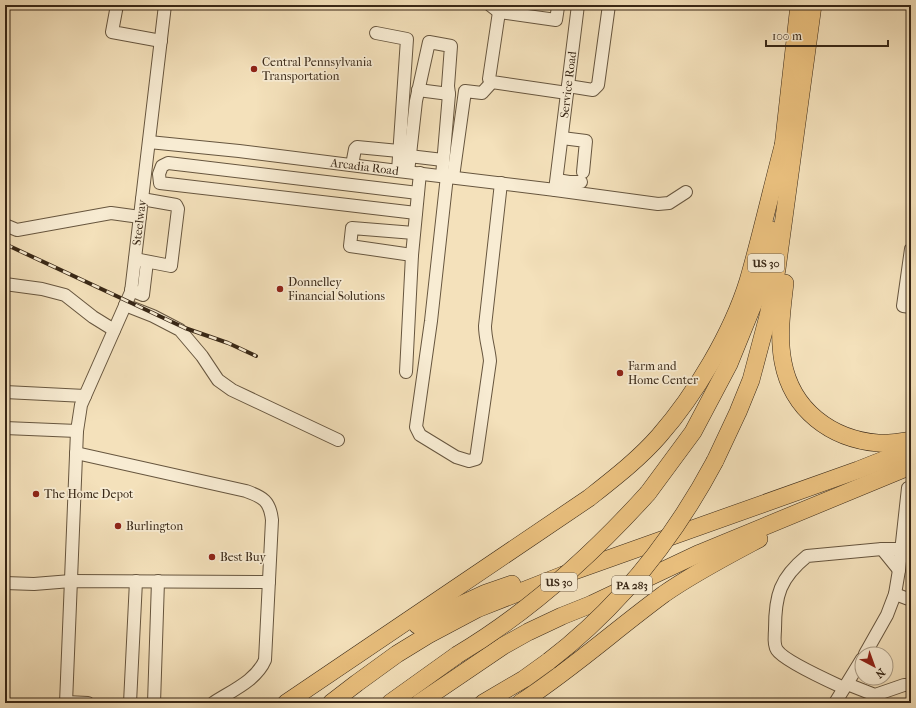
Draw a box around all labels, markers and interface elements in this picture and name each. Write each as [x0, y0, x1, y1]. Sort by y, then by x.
scale bar [766, 22, 888, 48]
text: 100 m [772, 29, 802, 43]
street label: Service Road [557, 50, 579, 119]
place label: Central Pennsylvania Transportation [262, 55, 372, 83]
marker: Central Pennsylvania Transportation [249, 64, 259, 74]
street label: Arcadia Road [329, 155, 400, 178]
street label: Steelway [130, 198, 149, 246]
road number: US 30 [748, 254, 784, 272]
place label: Donnelley Financial Solutions [288, 275, 386, 303]
marker: Donnelley Financial Solutions [275, 284, 285, 294]
place label: Farm and Home Center [628, 359, 699, 387]
marker: Farm and Home Center [615, 368, 625, 378]
place label: The Home Depot [44, 487, 134, 501]
marker: The Home Depot [31, 489, 41, 499]
place label: Burlington [126, 519, 183, 533]
marker: Burlington [113, 521, 123, 531]
place label: Best Buy [220, 550, 266, 564]
marker: Best Buy [207, 552, 217, 562]
road number: US 30 [541, 573, 577, 591]
road number: PA 283 [612, 576, 652, 594]
north arrow [854, 646, 894, 686]
text: N [872, 666, 888, 681]

